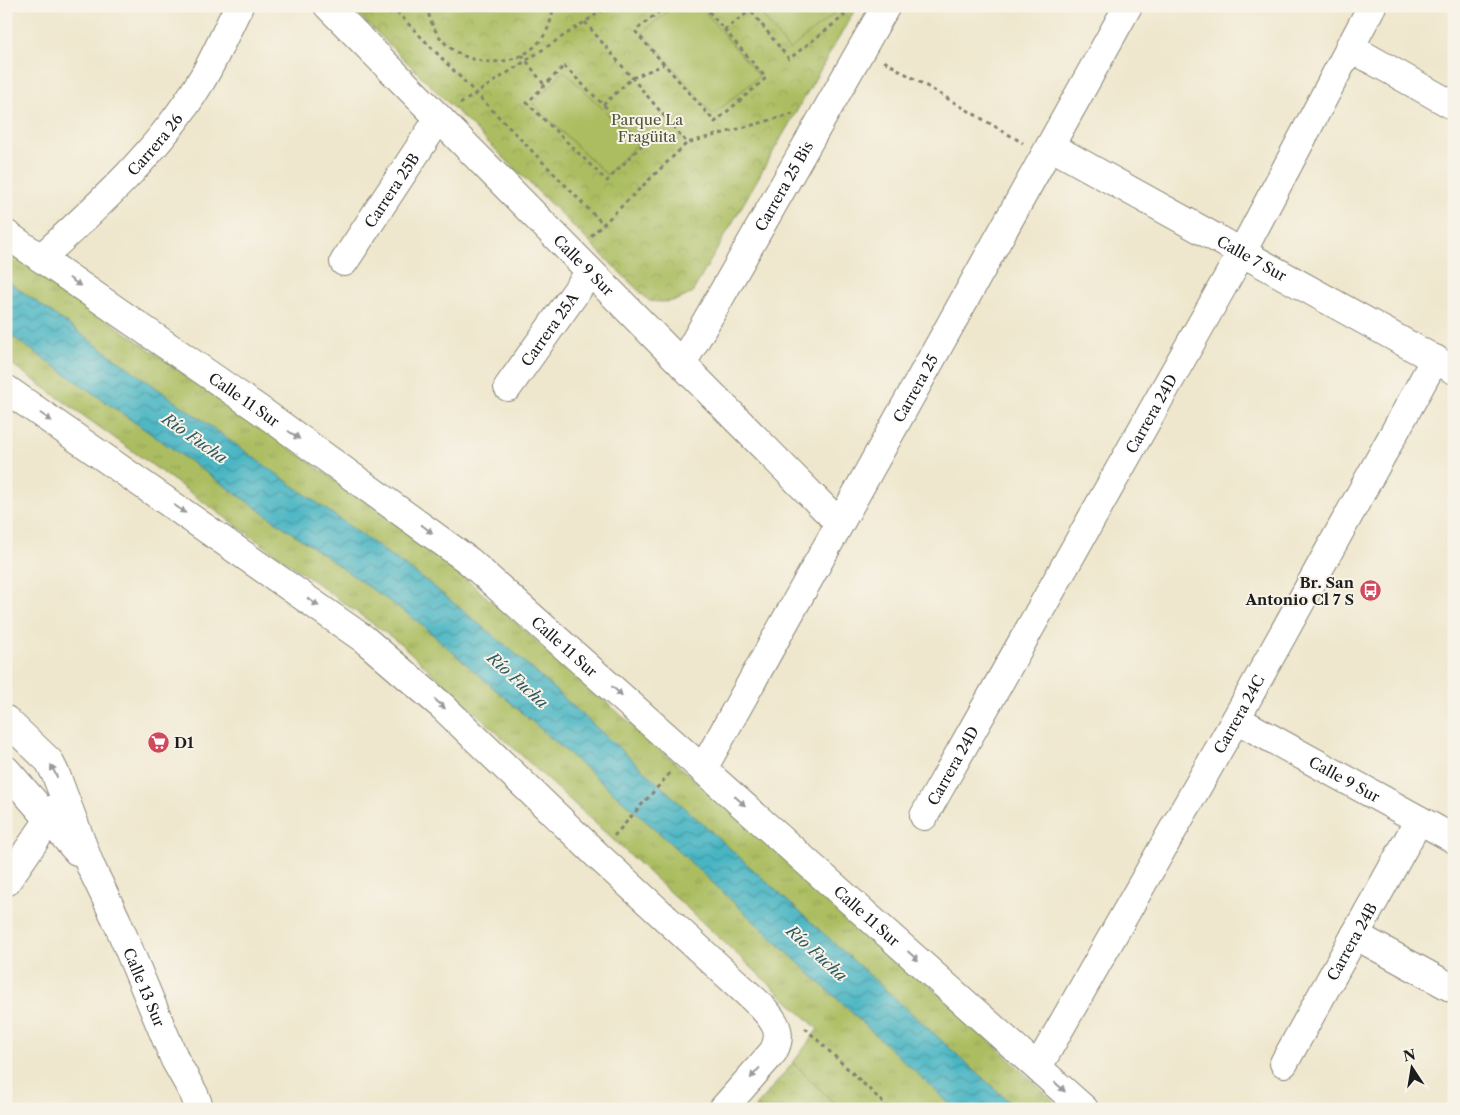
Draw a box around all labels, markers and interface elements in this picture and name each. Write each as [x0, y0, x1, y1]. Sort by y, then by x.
street label: Carrera 26 [123, 109, 186, 179]
park label: Parque La Fragüita [611, 110, 683, 146]
street label: Carrera 25 Bis [750, 137, 817, 234]
street label: Carrera 25B [360, 149, 423, 231]
street label: Calle 9 Sur [550, 230, 619, 300]
street label: Calle 7 Sur [1214, 231, 1291, 285]
one-way arrow [68, 277, 82, 287]
street label: Carrera 25A [516, 288, 583, 370]
street label: Carrera 25 [889, 351, 942, 426]
street label: Calle 11 Sur [205, 368, 284, 431]
street label: Carrera 24D [1121, 371, 1181, 456]
water label: Río Fucha [157, 407, 232, 468]
one-way arrow [39, 412, 53, 422]
one-way arrow [287, 430, 301, 440]
one-way arrow [173, 504, 187, 514]
one-way arrow [420, 524, 433, 535]
place label: Br. San Antonio Cl 7 S [1244, 573, 1355, 609]
bus stop icon: Br. San Antonio Cl 7 S [1358, 579, 1382, 603]
one-way arrow [306, 597, 320, 607]
street label: Calle 11 Sur [528, 612, 602, 681]
water label: Río Fucha [482, 646, 553, 713]
street label: Carrera 24C [1209, 671, 1268, 757]
one-way arrow [610, 686, 623, 697]
one-way arrow [433, 698, 445, 710]
street label: Carrera 24D [923, 723, 982, 808]
supermarket icon: D1 [146, 730, 170, 754]
place label: D1 [174, 733, 194, 752]
street label: Calle 9 Sur [1306, 752, 1384, 806]
one-way arrow [50, 763, 58, 778]
one-way arrow [733, 795, 745, 807]
street label: Calle 11 Sur [830, 881, 904, 951]
street label: Carrera 24B [1322, 899, 1381, 984]
water label: Río Fucha [781, 919, 852, 986]
street label: Calle 13 Sur [120, 945, 170, 1030]
one-way arrow [907, 950, 920, 961]
north arrow [1388, 1042, 1438, 1092]
text: N [1401, 1045, 1417, 1065]
one-way arrow [749, 1066, 761, 1078]
one-way arrow [1054, 1081, 1066, 1093]

